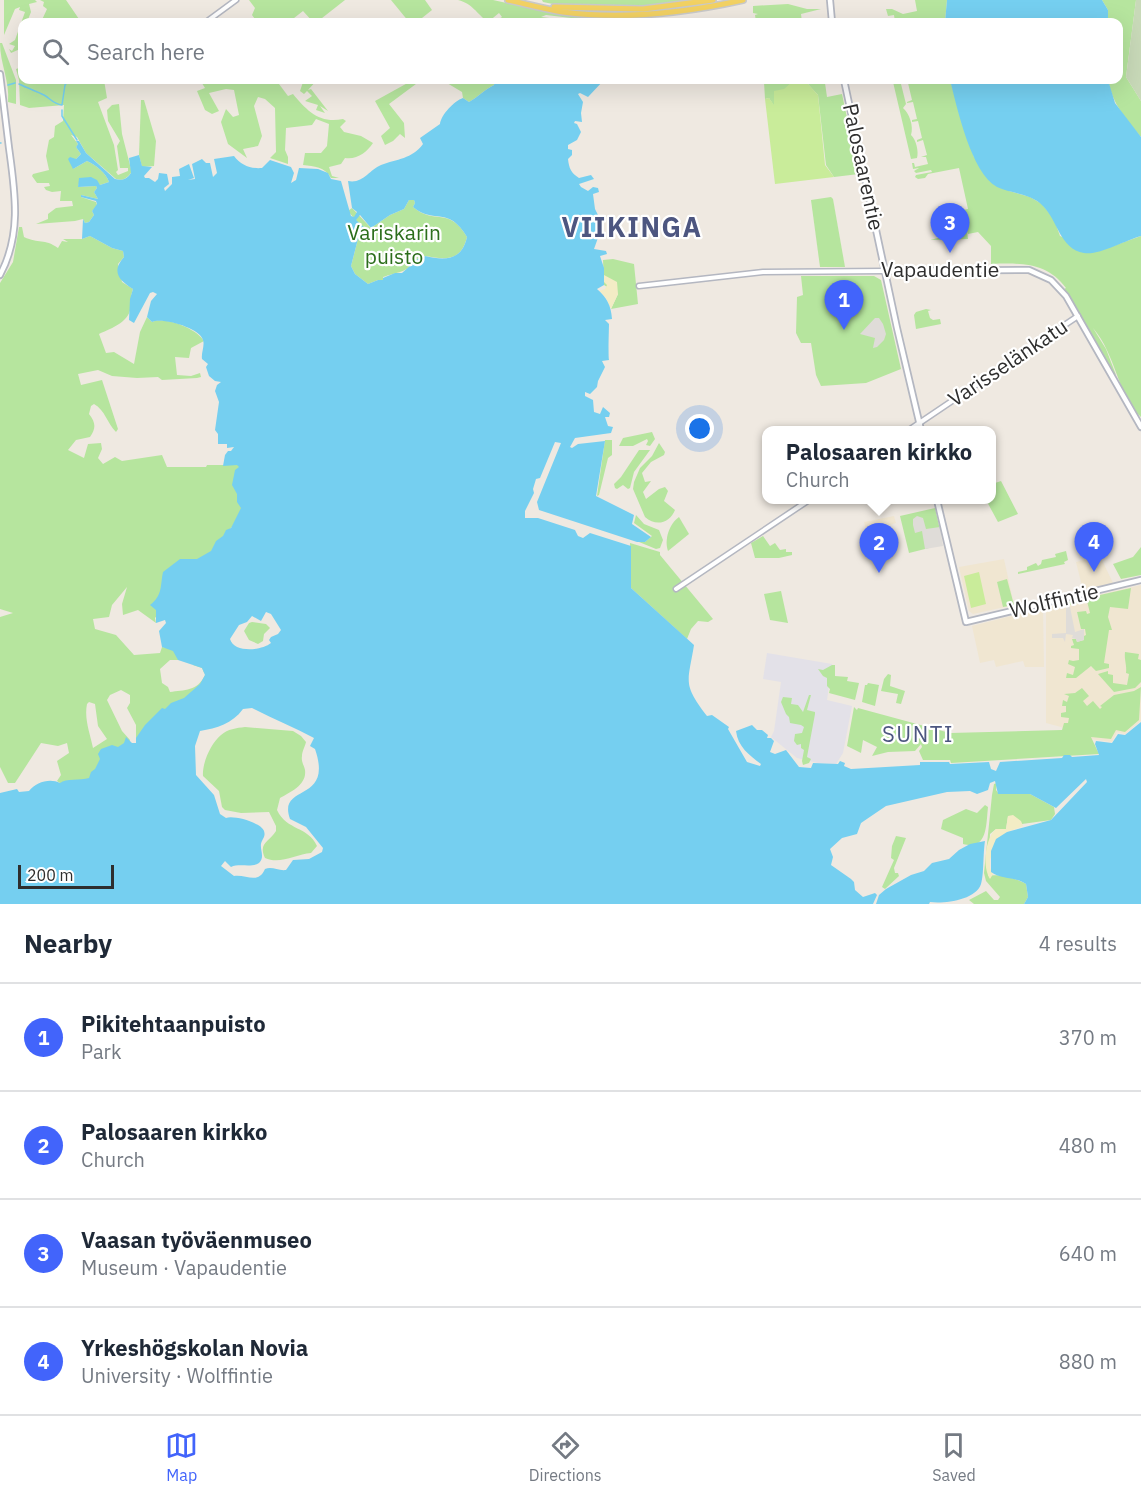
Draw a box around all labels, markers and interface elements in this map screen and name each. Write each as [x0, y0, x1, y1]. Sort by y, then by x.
search box [18, 18, 1123, 84]
icon: search [39, 35, 72, 68]
text: Search here [87, 37, 205, 66]
street label: Palosaarentie [837, 101, 891, 233]
pin: 3 [930, 204, 970, 253]
district label: VIIKINGA [562, 209, 702, 244]
park label: Variskarin puisto [347, 218, 441, 270]
street label: Vapaudentie [881, 255, 999, 283]
pin: 1 [824, 280, 864, 330]
street label: Varisselänkatu [942, 312, 1073, 413]
your location [685, 414, 714, 443]
popup [762, 426, 996, 504]
text: Palosaaren kirkko [786, 437, 972, 466]
text: Church [786, 466, 850, 493]
pin: 4 [1074, 522, 1114, 572]
pin: 2 [860, 524, 898, 573]
street label: Wolffintie [1006, 576, 1101, 624]
district label: SUNTI [882, 719, 954, 748]
scale bar [18, 862, 114, 890]
text: 200 m [27, 865, 74, 885]
text: Nearby [24, 926, 112, 960]
text: 4 results [1039, 930, 1117, 957]
text: Pikitehtaanpuisto [81, 1009, 266, 1038]
text: 1 [38, 1024, 50, 1051]
text: 370 m [1059, 1024, 1117, 1051]
text: Park [81, 1038, 121, 1065]
text: Palosaaren kirkko [81, 1117, 267, 1146]
text: 2 [38, 1132, 50, 1159]
text: 480 m [1059, 1132, 1117, 1159]
text: Church [81, 1146, 145, 1173]
text: Vaasan työväenmuseo [81, 1225, 312, 1254]
text: 3 [38, 1240, 50, 1267]
text: 640 m [1059, 1240, 1117, 1267]
text: Museum · Vapaudentie [81, 1254, 287, 1281]
text: Yrkeshögskolan Novia [81, 1333, 308, 1362]
text: 4 [38, 1348, 50, 1375]
text: 880 m [1059, 1348, 1117, 1375]
text: University · Wolffintie [81, 1362, 273, 1389]
tab: Map [165, 1429, 198, 1485]
tab: Directions [529, 1429, 602, 1485]
tab: Saved [932, 1429, 976, 1485]

